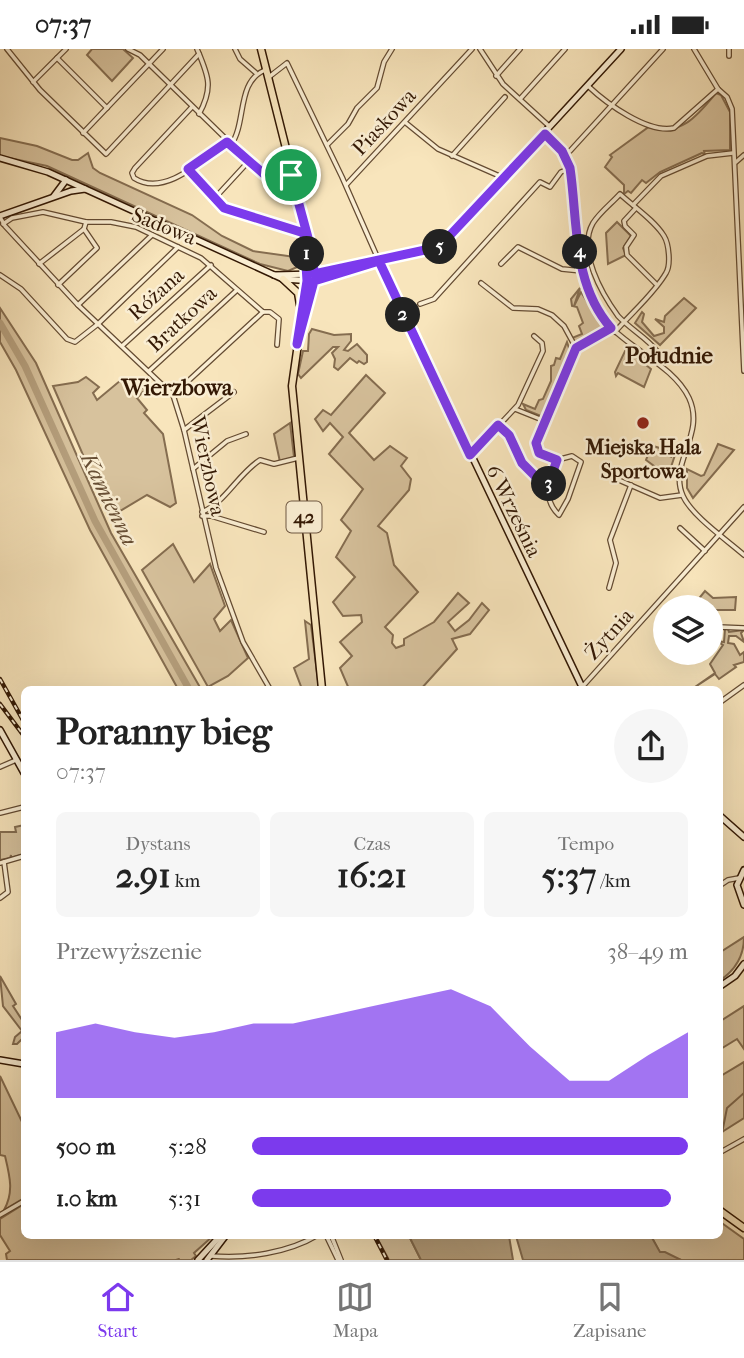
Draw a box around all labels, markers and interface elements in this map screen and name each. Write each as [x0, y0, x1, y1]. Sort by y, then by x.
text: 07:37 [35, 9, 91, 40]
street label: Piaskowa [347, 84, 421, 160]
pin [261, 145, 321, 205]
icon: arrive [272, 156, 310, 194]
street label: Sadowa [128, 202, 200, 250]
pin: 5 [422, 229, 458, 265]
text: 5 [435, 235, 444, 257]
pin: 4 [562, 235, 598, 269]
pin: 1 [290, 237, 324, 271]
text: 4 [574, 240, 585, 262]
text: 1 [303, 242, 310, 264]
street label: Różana [123, 263, 189, 325]
street label: Bratkowa [143, 281, 222, 357]
pin: 2 [386, 297, 420, 333]
text: 2 [398, 303, 407, 325]
district label: Południe [625, 342, 714, 369]
district label: Wierzbowa [120, 374, 234, 401]
street label: Wierzbowa [186, 413, 230, 518]
marker: Miejska Hala Sportowa [635, 415, 651, 431]
place label: Miejska Hala Sportowa [584, 435, 702, 483]
water label: Kamienna [74, 446, 143, 550]
street label: 6 Września [481, 461, 547, 561]
pin: 3 [532, 467, 566, 501]
text: 3 [545, 472, 552, 494]
road number: 42 [286, 502, 322, 533]
map controls [653, 595, 723, 665]
button: layers [653, 595, 723, 665]
street label: Żytnia [580, 603, 638, 665]
text: Poranny bieg [56, 709, 272, 754]
button: share [614, 709, 688, 783]
text: 07:37 [56, 758, 106, 785]
text: Dystans [125, 833, 191, 855]
text: Czas [354, 833, 390, 855]
text: Tempo [558, 833, 614, 855]
text: 2.91 [116, 855, 171, 896]
text: 16:21 [337, 855, 407, 896]
text: 5:37 [541, 855, 596, 896]
text: km [171, 870, 200, 892]
text: /km [596, 870, 631, 892]
text: Przewyższenie [56, 938, 202, 965]
text: 38–49 m [607, 938, 688, 965]
text: 500 m [56, 1133, 115, 1160]
text: 5:28 [168, 1133, 207, 1160]
text: 1.0 km [56, 1185, 117, 1212]
text: 5:31 [168, 1185, 201, 1212]
tab: Start [97, 1278, 138, 1342]
tab: Mapa [333, 1278, 378, 1342]
tab: Zapisane [573, 1278, 647, 1342]

